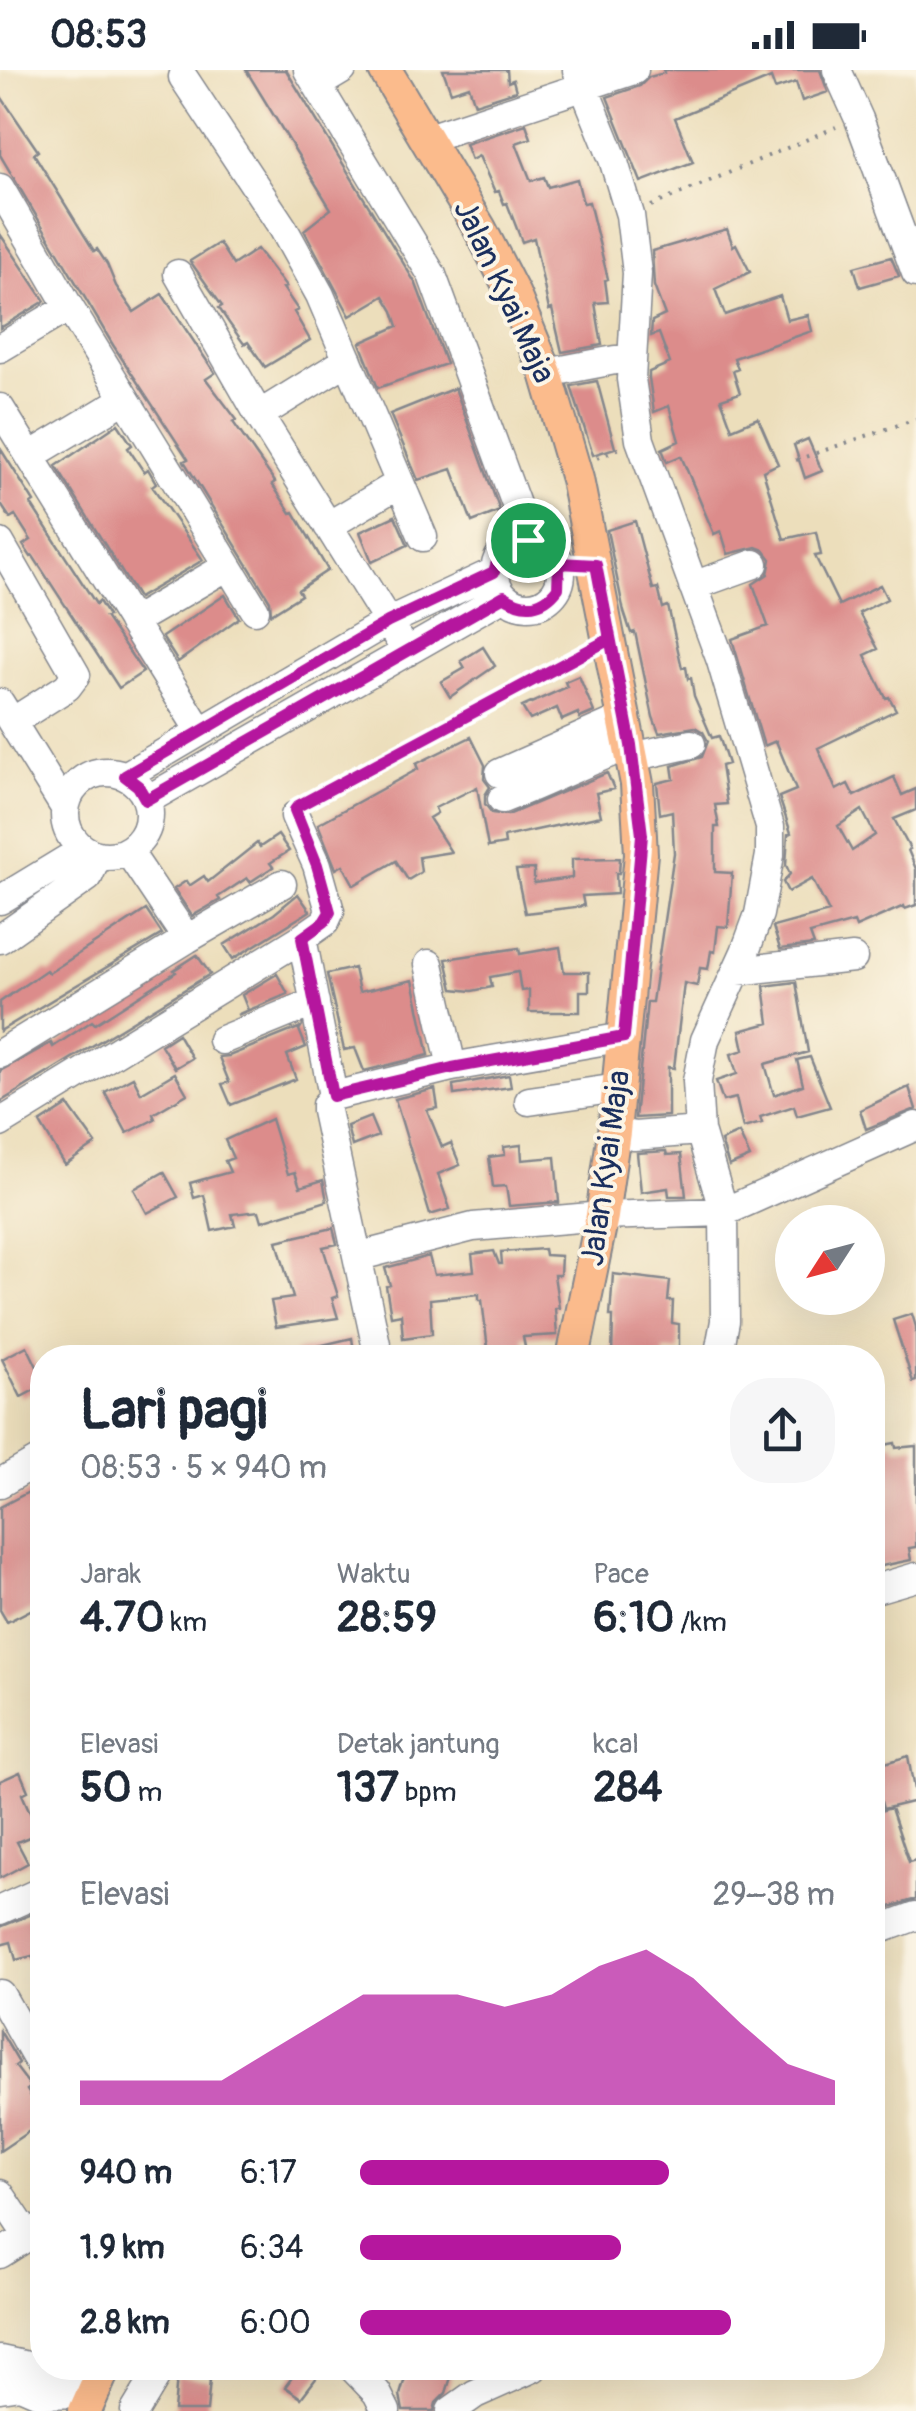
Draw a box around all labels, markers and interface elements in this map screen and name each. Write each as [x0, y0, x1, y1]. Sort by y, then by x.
text: 08:53 [50, 11, 147, 59]
street label: Jalan Kyai Maja [444, 193, 564, 389]
pin [486, 498, 571, 583]
icon: arrive [501, 513, 556, 568]
street label: Jalan Kyai Maja [572, 1068, 640, 1269]
north arrow [775, 1205, 885, 1315]
map controls [775, 1205, 885, 1315]
text: Lari pagi [80, 1376, 267, 1445]
button: share [730, 1378, 835, 1483]
text: 08:53 · 5 × 940 m [80, 1448, 327, 1488]
text: Jarak [80, 1557, 141, 1592]
text: Waktu [337, 1557, 411, 1592]
text: Pace [593, 1557, 649, 1592]
text: 4.70 [80, 1592, 164, 1644]
text: 28:59 [337, 1592, 437, 1644]
text: 6:10 [593, 1592, 674, 1644]
text: km [164, 1605, 207, 1640]
text: /km [674, 1605, 727, 1640]
text: Elevasi [80, 1727, 158, 1762]
text: Detak jantung [337, 1727, 500, 1762]
text: kcal [593, 1727, 639, 1762]
text: 50 [80, 1762, 131, 1814]
text: 137 [337, 1762, 399, 1814]
text: 284 [593, 1762, 662, 1814]
text: m [131, 1775, 162, 1810]
text: bpm [399, 1775, 457, 1810]
text: Elevasi [80, 1875, 169, 1915]
text: 29–38 m [712, 1875, 835, 1915]
text: 940 m [80, 2153, 172, 2193]
text: 6:17 [240, 2153, 297, 2193]
text: 1.9 km [80, 2228, 165, 2268]
text: 6:34 [240, 2228, 304, 2268]
text: 2.8 km [80, 2303, 170, 2343]
text: 6:00 [240, 2303, 311, 2343]

